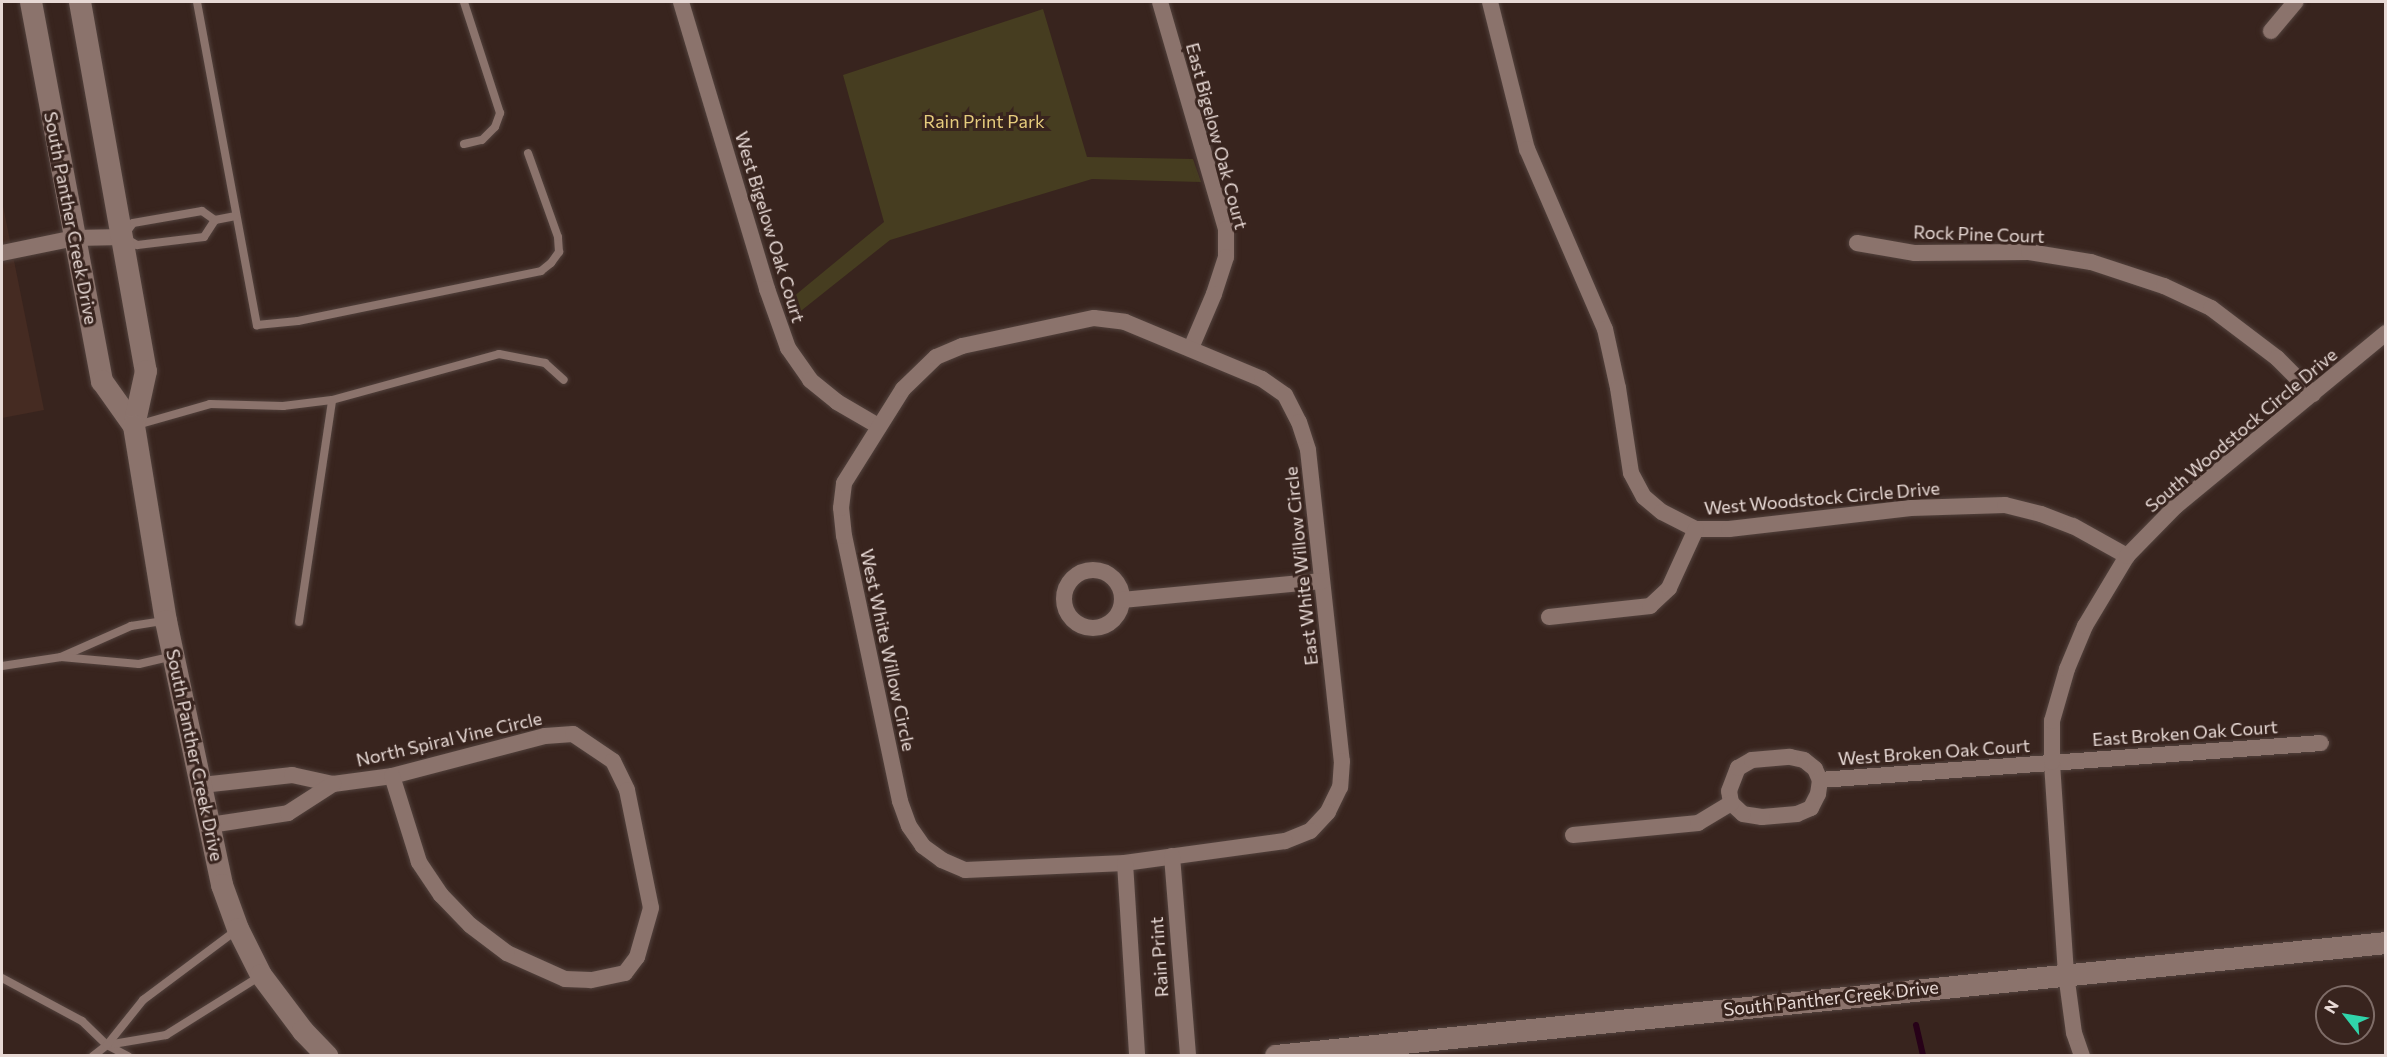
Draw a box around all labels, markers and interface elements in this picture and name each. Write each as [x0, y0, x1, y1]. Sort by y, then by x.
street label: East Bigelow Oak Court [1182, 40, 1252, 232]
street label: South Panther Creek Drive [40, 110, 102, 326]
park label: Rain Print Park [923, 110, 1045, 132]
street label: West Bigelow Oak Court [731, 129, 809, 325]
street label: Rock Pine Court [1913, 221, 2045, 247]
street label: South Woodstock Circle Drive [2141, 343, 2341, 517]
street label: East White Willow Circle [1280, 466, 1322, 666]
street label: West Woodstock Circle Drive [1703, 477, 1941, 519]
street label: West White Willow Circle [856, 547, 920, 753]
street label: South Panther Creek Drive [162, 647, 228, 863]
street label: North Spiral Vine Circle [354, 707, 544, 771]
street label: East Broken Oak Court [2091, 716, 2279, 750]
street label: West Broken Oak Court [1837, 735, 2031, 769]
street label: Rain Print [1145, 916, 1173, 998]
street label: South Panther Creek Drive [1722, 976, 1940, 1020]
north arrow [2315, 985, 2375, 1045]
text: N [2320, 996, 2342, 1017]

